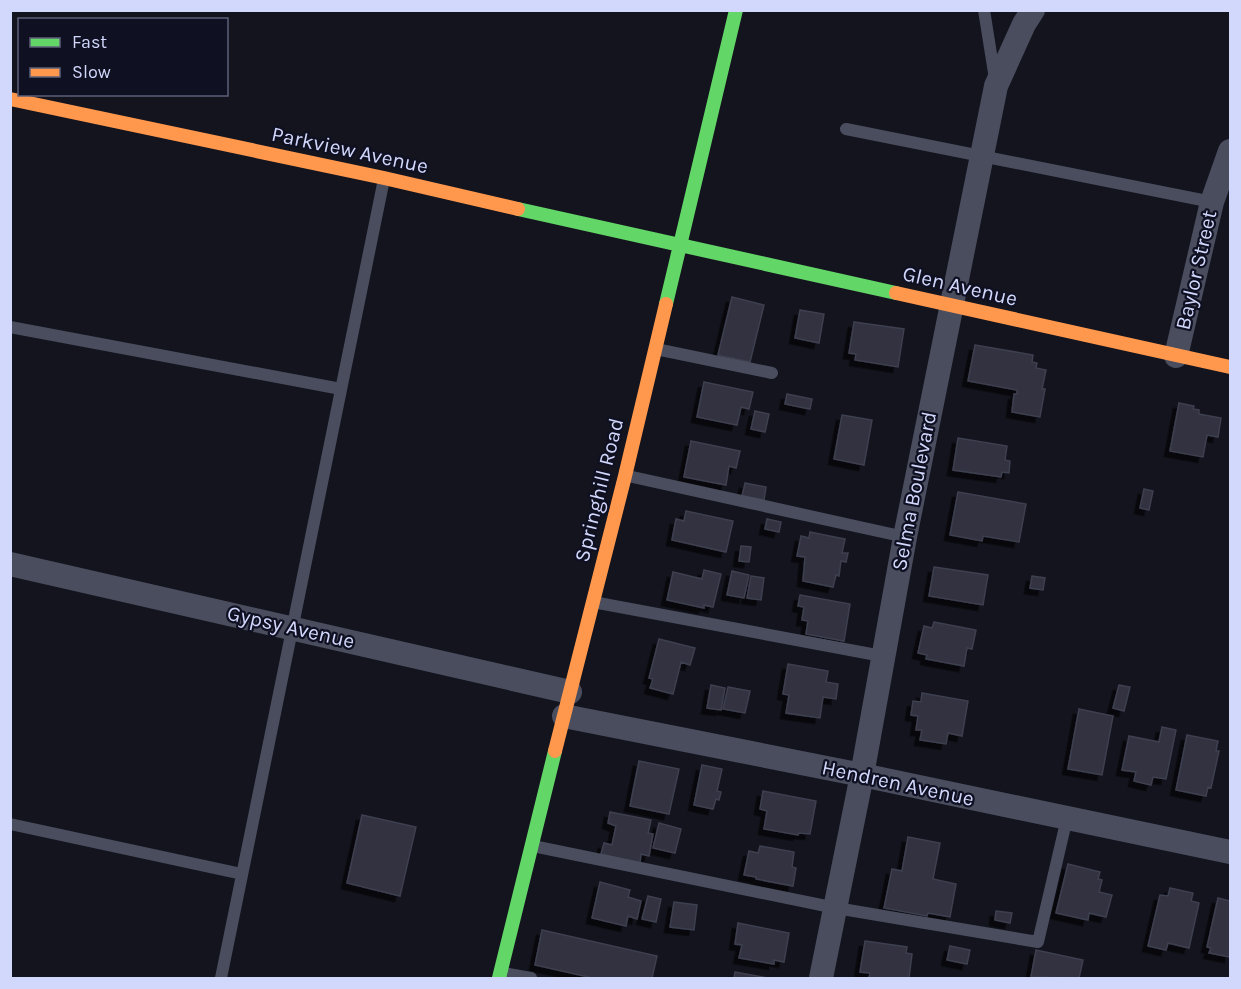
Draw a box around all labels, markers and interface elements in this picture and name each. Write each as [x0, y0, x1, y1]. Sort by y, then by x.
legend [18, 18, 228, 96]
text: Fast [72, 31, 107, 53]
text: Slow [72, 61, 111, 83]
street label: Parkview Avenue [269, 122, 431, 178]
street label: Baylor Street [1171, 208, 1221, 332]
street label: Glen Avenue [900, 261, 1020, 311]
street label: Selma Boulevard [887, 409, 941, 573]
street label: Springhill Road [570, 416, 628, 564]
street label: Gypsy Avenue [225, 601, 357, 653]
street label: Hendren Avenue [820, 755, 976, 811]

